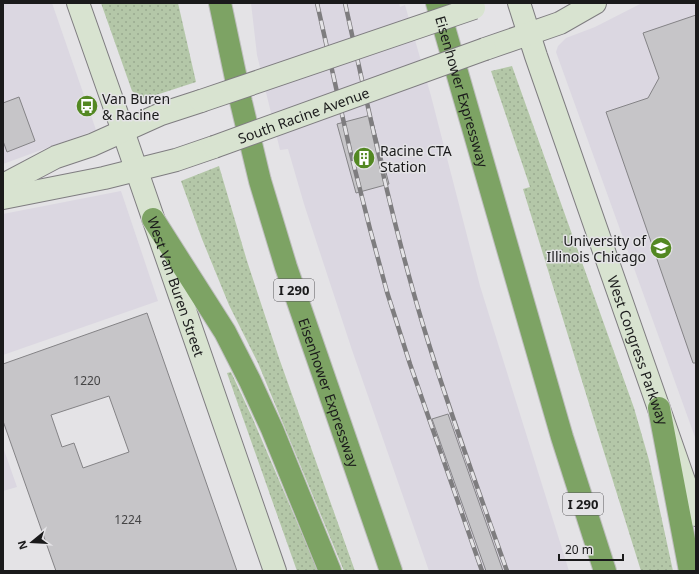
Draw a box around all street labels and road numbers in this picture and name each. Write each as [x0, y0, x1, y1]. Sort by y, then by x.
street label: Eisenhower Expressway [432, 14, 494, 170]
street label: South Racine Avenue [235, 82, 372, 147]
street label: West Van Buren Street [144, 214, 210, 359]
street label: West Congress Parkway [604, 273, 674, 428]
road number: I 290 [274, 279, 314, 301]
street label: Eisenhower Expressway [295, 315, 364, 470]
road number: I 290 [563, 493, 603, 515]

